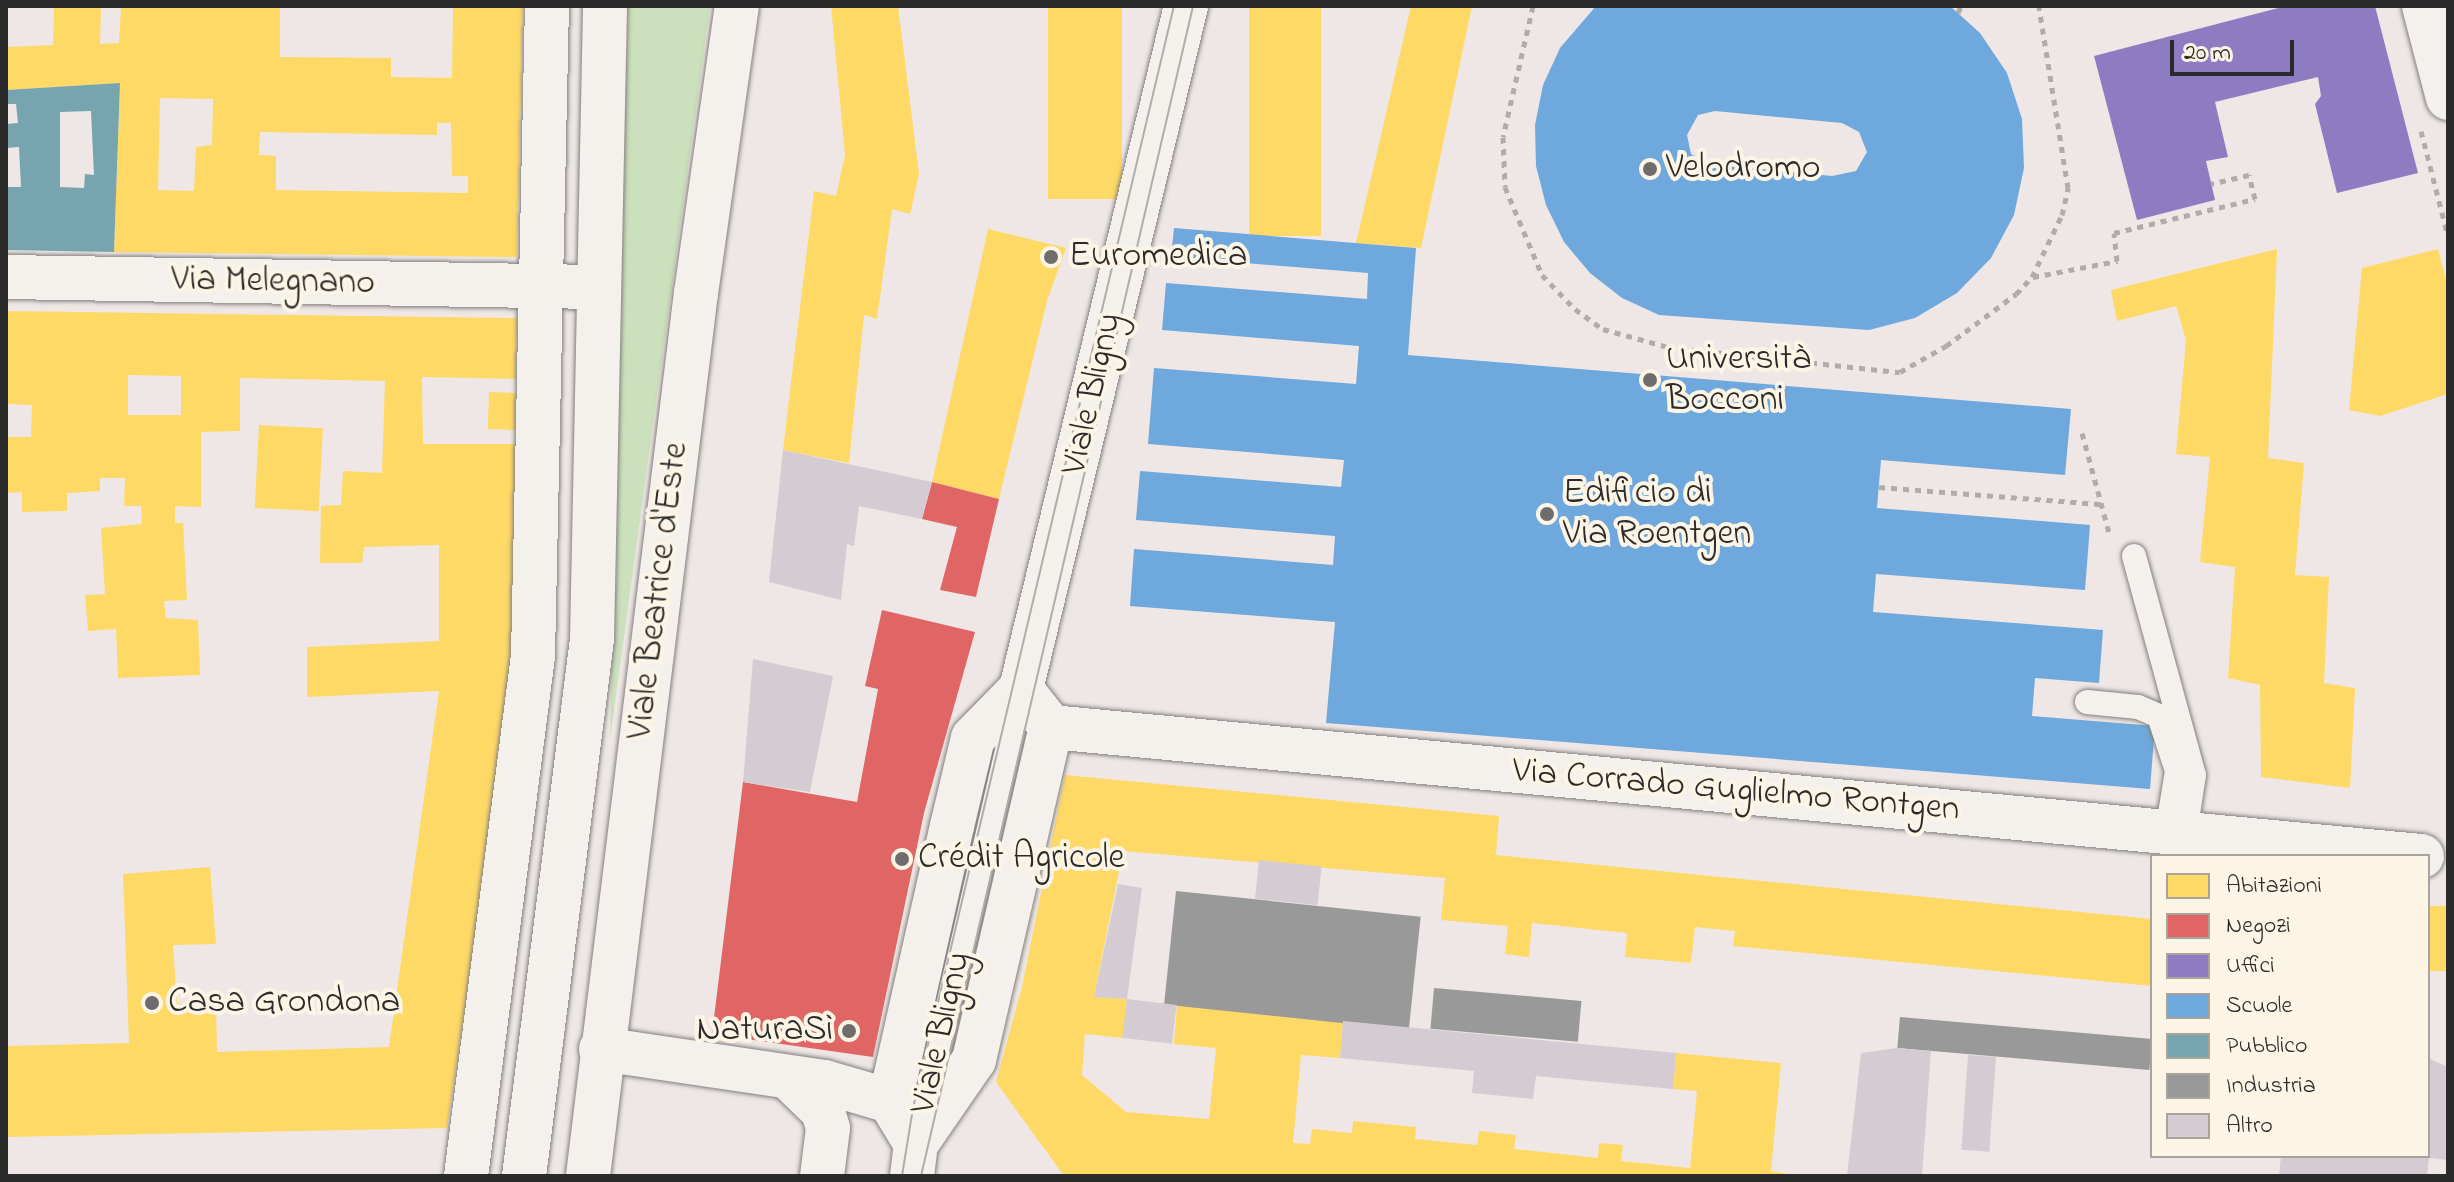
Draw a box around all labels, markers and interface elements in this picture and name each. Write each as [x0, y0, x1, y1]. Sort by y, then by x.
scale bar [2174, 24, 2298, 74]
text: 20 m [2184, 36, 2231, 71]
place label: Velodromo [1666, 147, 1821, 191]
marker: Velodromo [1641, 160, 1659, 178]
place label: Euromedica [1069, 235, 1247, 279]
marker: Euromedica [1040, 246, 1062, 268]
street label: Via Melegnano [171, 259, 375, 305]
street label: Viale Bligny [1053, 309, 1133, 479]
place label: Università Bocconi [1666, 337, 1810, 422]
marker: Università Bocconi [1641, 371, 1659, 389]
street label: Viale Beatrice d'Este [619, 440, 699, 742]
place label: Edificio di Via Roentgen [1563, 471, 1751, 556]
marker: Edificio di Via Roentgen [1538, 505, 1556, 523]
street label: Via Corrado Guglielmo Rontgen [1511, 750, 1961, 832]
place label: Crédit Agricole [918, 837, 1125, 881]
marker: Crédit Agricole [893, 850, 911, 868]
legend [2150, 854, 2430, 1158]
text: Abitazioni [2226, 869, 2322, 904]
text: Negozi [2226, 909, 2291, 944]
street label: Viale Bligny [902, 948, 982, 1118]
text: Uffici [2226, 949, 2275, 984]
place label: Casa Grondona [168, 981, 400, 1025]
text: Scuole [2226, 989, 2292, 1024]
marker: Casa Grondona [143, 994, 161, 1012]
place label: NaturaSì [696, 1009, 833, 1053]
marker: NaturaSì [840, 1022, 858, 1040]
text: Pubblico [2226, 1029, 2308, 1064]
text: Industria [2226, 1069, 2316, 1104]
text: Altro [2226, 1109, 2273, 1144]

